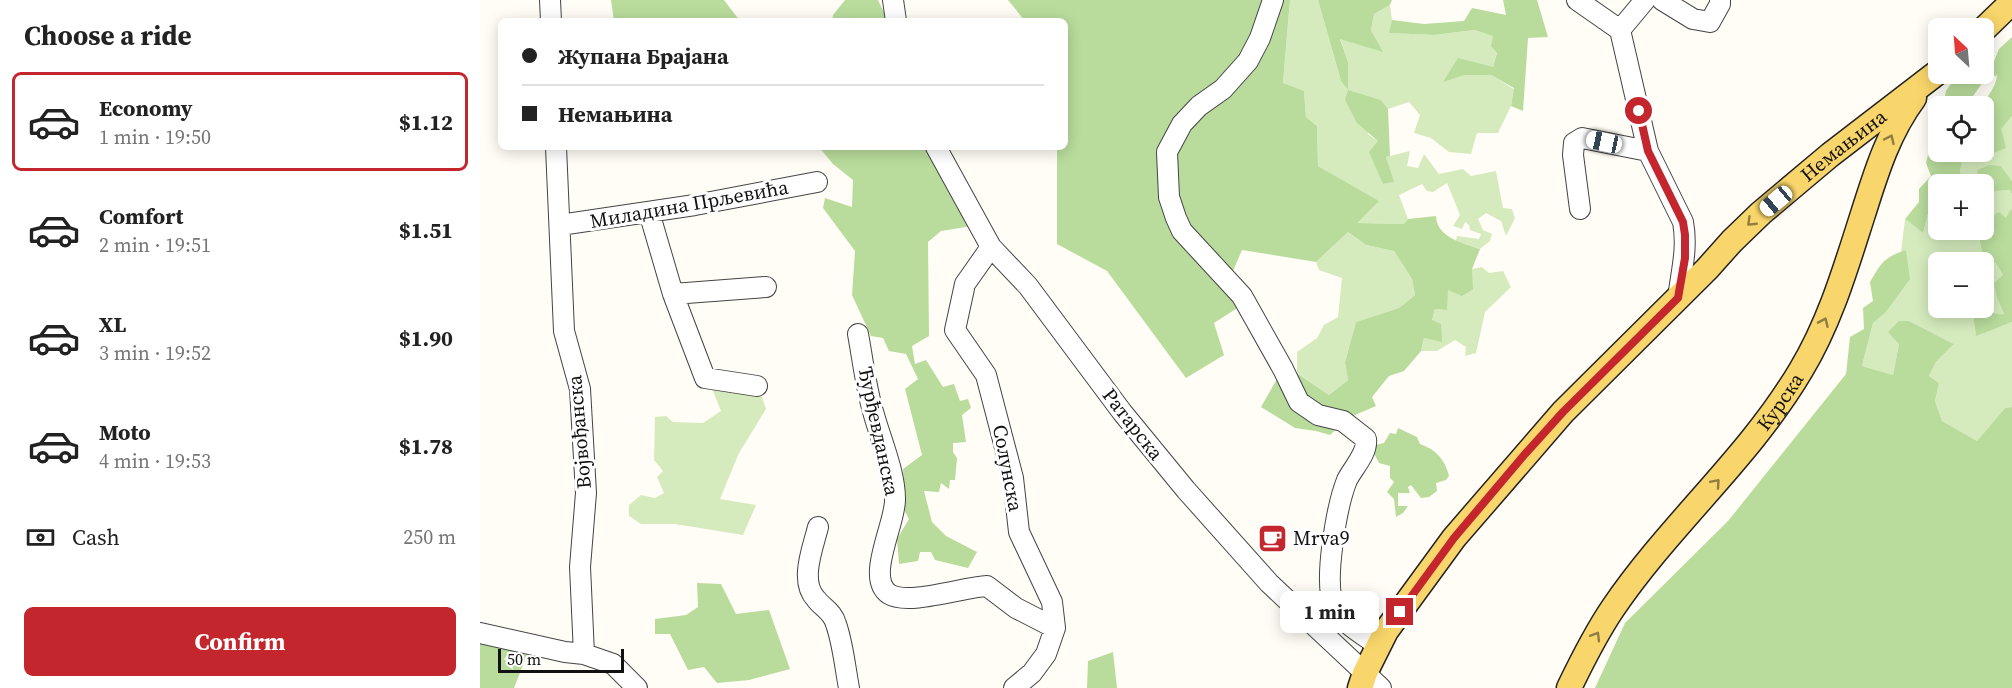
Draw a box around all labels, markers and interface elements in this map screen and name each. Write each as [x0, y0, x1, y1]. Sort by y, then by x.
text: Choose a ride [24, 17, 192, 54]
north arrow [1928, 18, 1994, 84]
map controls [1928, 18, 1994, 318]
text: Жупана Брајана [558, 41, 729, 71]
text: Economy [99, 93, 193, 123]
icon: car [27, 95, 81, 149]
button: locate [1928, 96, 1994, 162]
route start [1625, 97, 1652, 124]
text: Немањина [558, 99, 672, 129]
street label: Немањина [1794, 102, 1893, 188]
text: $1.12 [399, 107, 453, 137]
text: 1 min · 19:50 [99, 123, 211, 151]
car [1585, 129, 1623, 155]
one-way arrow [1883, 134, 1895, 145]
street label: Миладина Прљевића [588, 173, 791, 235]
button: + [1928, 174, 1994, 240]
car [1756, 183, 1796, 219]
text: Comfort [99, 201, 183, 231]
icon: car [27, 203, 81, 257]
text: $1.51 [399, 215, 453, 245]
one-way arrow [1748, 215, 1759, 226]
text: 2 min · 19:51 [99, 231, 211, 259]
button: − [1928, 252, 1994, 318]
text: XL [99, 309, 126, 339]
icon: car [27, 311, 81, 365]
one-way arrow [1817, 317, 1829, 328]
text: $1.90 [399, 323, 453, 353]
text: 3 min · 19:52 [99, 339, 211, 367]
street label: Ђурђевданска [852, 364, 907, 499]
street label: Курска [1750, 367, 1810, 437]
street label: Војвођанска [560, 373, 598, 490]
street label: Ратарска [1096, 382, 1170, 466]
text: Moto [99, 417, 151, 447]
icon: car [27, 419, 81, 473]
street label: Солунска [986, 422, 1030, 515]
text: $1.78 [399, 431, 453, 461]
text: 4 min · 19:53 [99, 447, 211, 475]
one-way arrow [1709, 479, 1720, 490]
icon: cash [24, 521, 57, 554]
text: Cash [72, 522, 120, 552]
cafe icon: Mrva9 [1256, 522, 1288, 554]
text: 250 m [403, 523, 456, 551]
place label: Mrva9 [1293, 524, 1350, 552]
callout: 1 min [1280, 591, 1379, 633]
text: 1 min [1304, 598, 1355, 626]
route end [1386, 598, 1413, 625]
button: Confirm [24, 607, 456, 676]
one-way arrow [1589, 632, 1600, 642]
scale bar [498, 646, 624, 674]
text: 50 m [507, 648, 541, 670]

